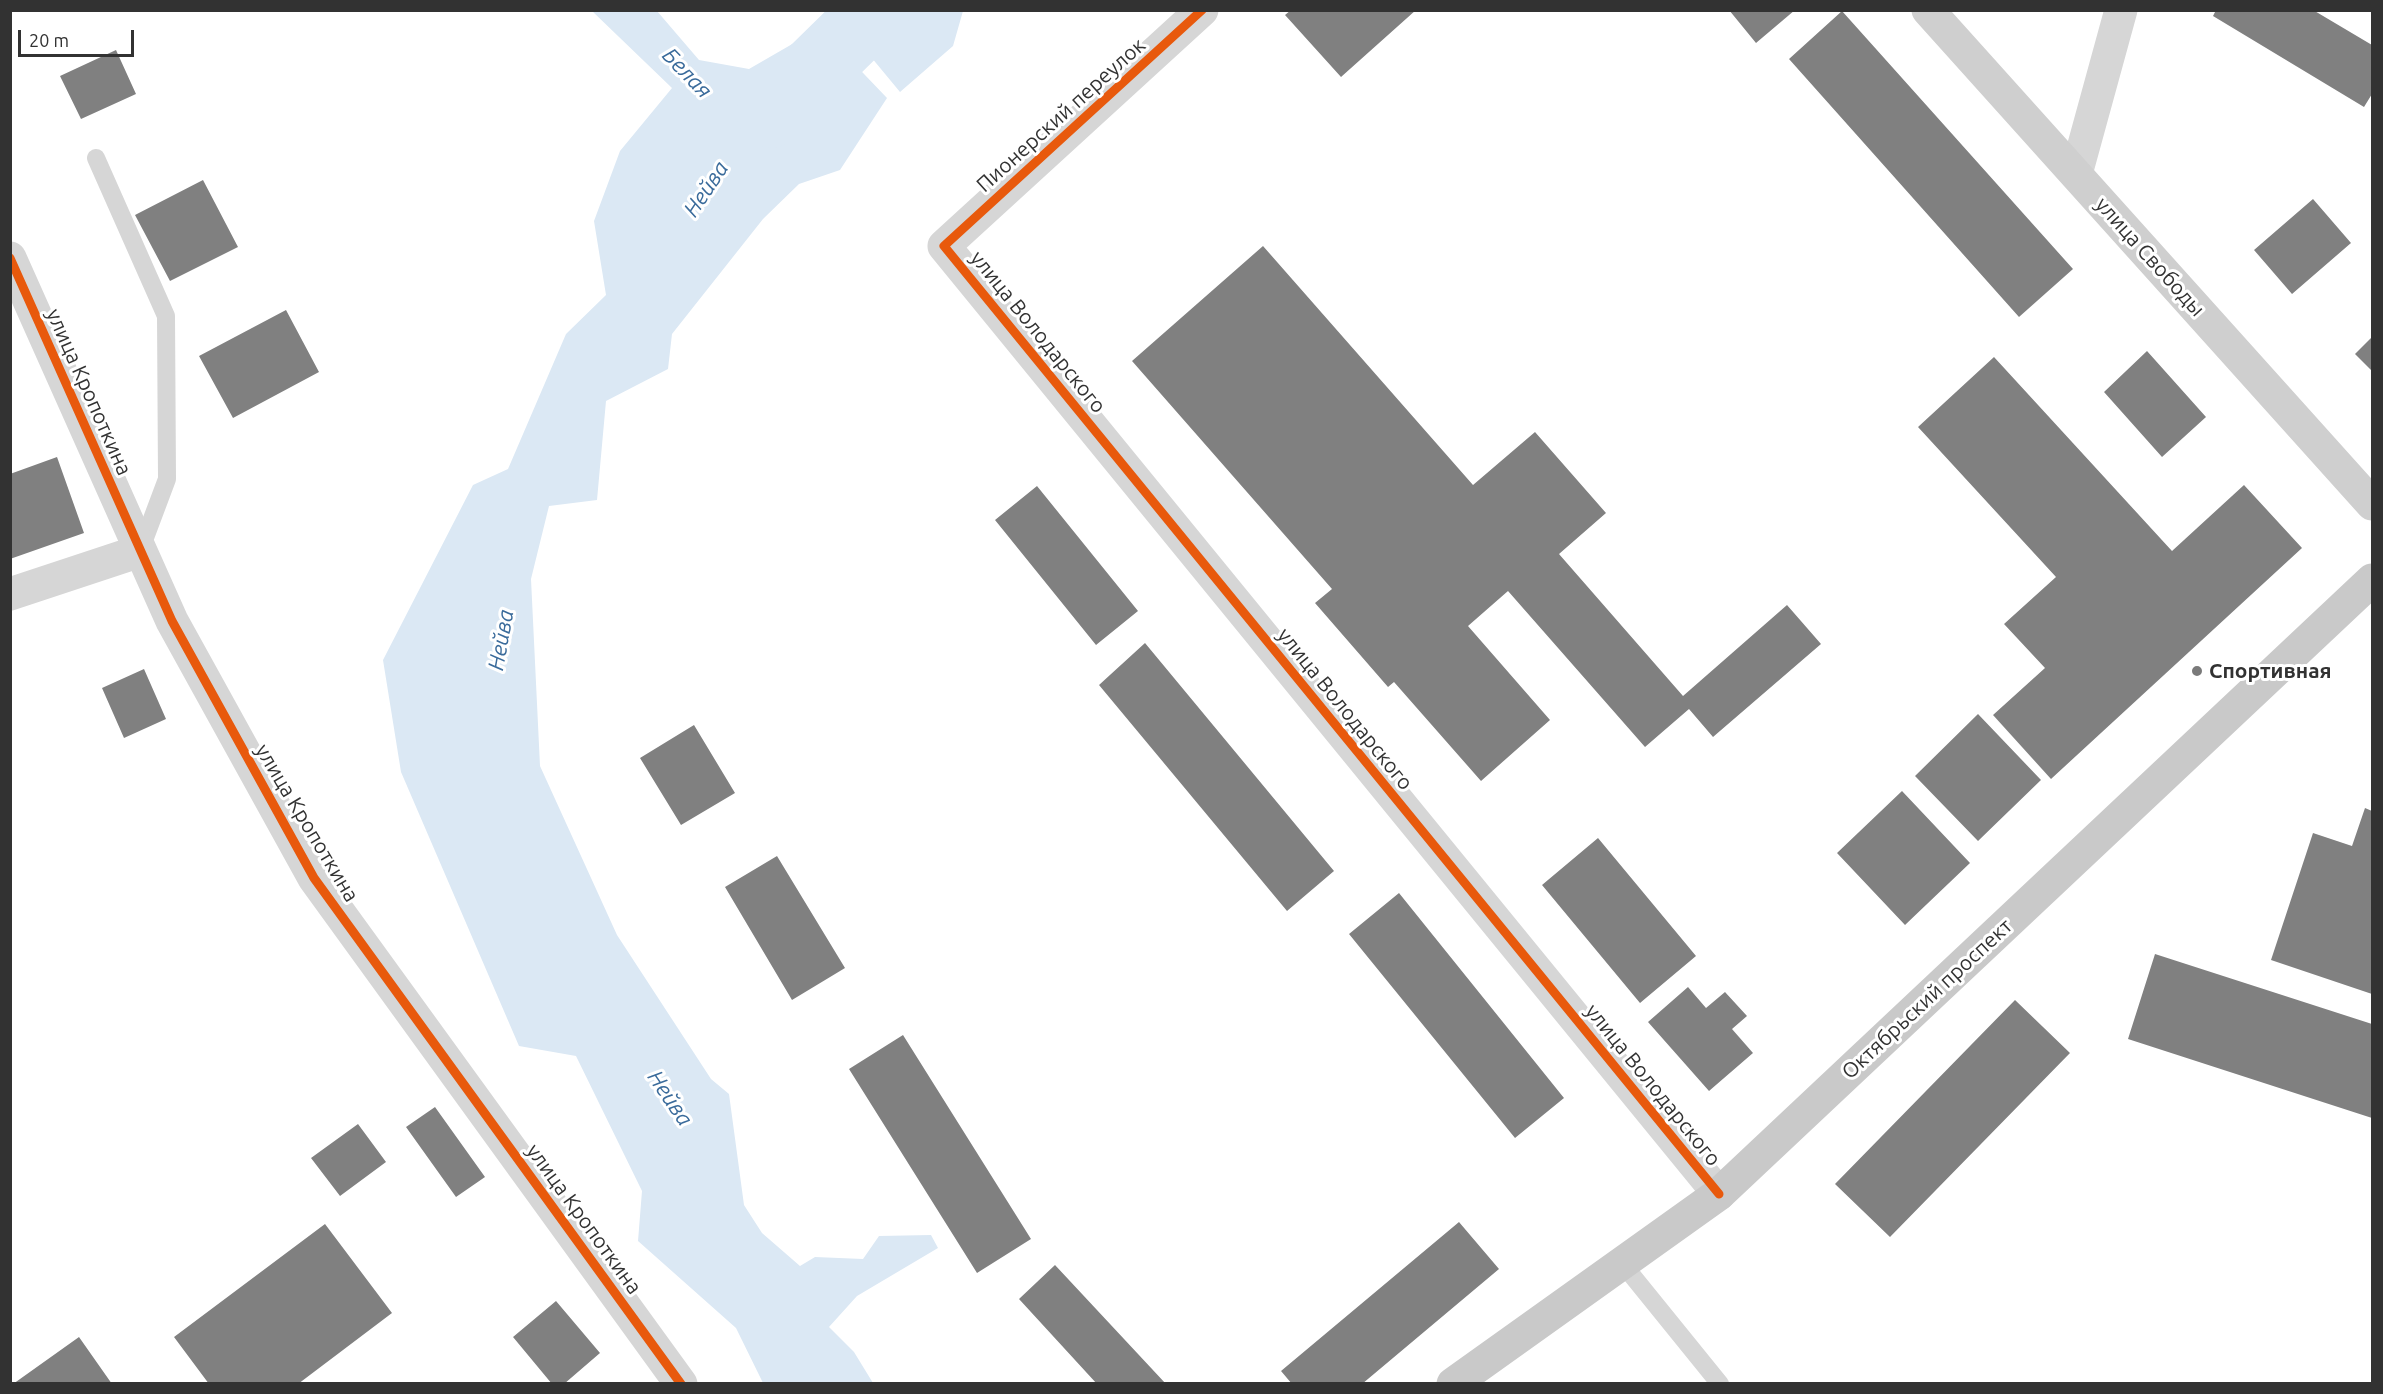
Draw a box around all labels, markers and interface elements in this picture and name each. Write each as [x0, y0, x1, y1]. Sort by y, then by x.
scale bar [21, 18, 136, 56]
text: 20 m [29, 30, 69, 50]
street label: Пионерский переулок [971, 33, 1151, 197]
water label: Белая [657, 42, 717, 104]
water label: Нейва [678, 156, 734, 222]
street label: улица Свободы [2090, 192, 2210, 322]
street label: улица Володарского [965, 246, 1111, 418]
street label: улица Кропоткина [41, 305, 137, 479]
water label: Нейва [483, 608, 519, 672]
street label: улица Володарского [1272, 623, 1418, 795]
place label: Спортивная [2209, 658, 2332, 684]
marker: Спортивная [2190, 664, 2204, 678]
street label: улица Кропоткина [250, 740, 364, 906]
street label: Октябрьский проспект [1837, 914, 2017, 1084]
street label: улица Володарского [1580, 999, 1726, 1171]
water label: Нейва [642, 1065, 698, 1131]
street label: улица Кропоткина [521, 1139, 647, 1299]

